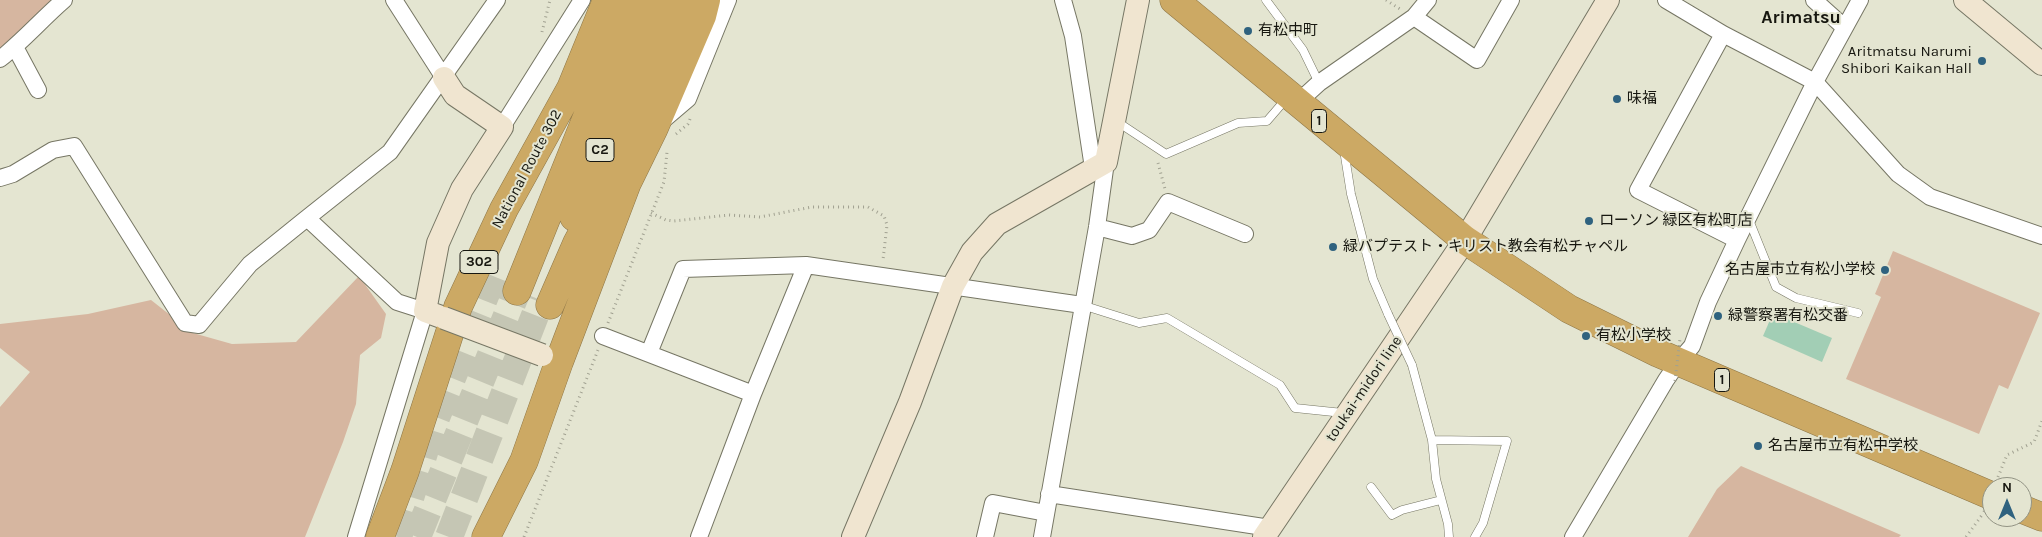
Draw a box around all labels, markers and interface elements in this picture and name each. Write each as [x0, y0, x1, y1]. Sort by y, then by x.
district label: Arimatsu [1761, 7, 1841, 29]
place label: 有松中町 [1258, 22, 1318, 40]
marker: 有松中町 [1242, 25, 1254, 37]
place label: Aritmatsu Narumi Shibori Kaikan Hall [1841, 43, 1972, 78]
marker: Aritmatsu Narumi Shibori Kaikan Hall [1976, 55, 1988, 67]
place label: 味福 [1627, 90, 1657, 108]
marker: 味福 [1611, 93, 1623, 105]
street label: National Route 302 [488, 107, 566, 231]
road number: 1 [1312, 110, 1326, 132]
road number: C2 [586, 138, 614, 162]
place label: ローソン 緑区有松町店 [1599, 212, 1753, 230]
marker: ローソン 緑区有松町店 [1583, 215, 1595, 227]
place label: 緑バプテスト・キリスト教会有松チャペル [1343, 238, 1628, 256]
marker: 緑バプテスト・キリスト教会有松チャペル [1327, 241, 1339, 253]
road number: 302 [460, 250, 498, 274]
place label: 名古屋市立有松小学校 [1725, 261, 1875, 279]
marker: 名古屋市立有松小学校 [1879, 264, 1891, 276]
place label: 緑警察署有松交番 [1728, 307, 1848, 325]
marker: 緑警察署有松交番 [1712, 310, 1724, 322]
place label: 有松小学校 [1596, 327, 1671, 345]
marker: 有松小学校 [1580, 330, 1592, 342]
street label: toukai-midori line [1322, 333, 1406, 445]
road number: 1 [1714, 368, 1730, 392]
place label: 名古屋市立有松中学校 [1768, 437, 1918, 455]
marker: 名古屋市立有松中学校 [1752, 440, 1764, 452]
north arrow [1982, 477, 2032, 527]
text: N [2002, 479, 2012, 496]

